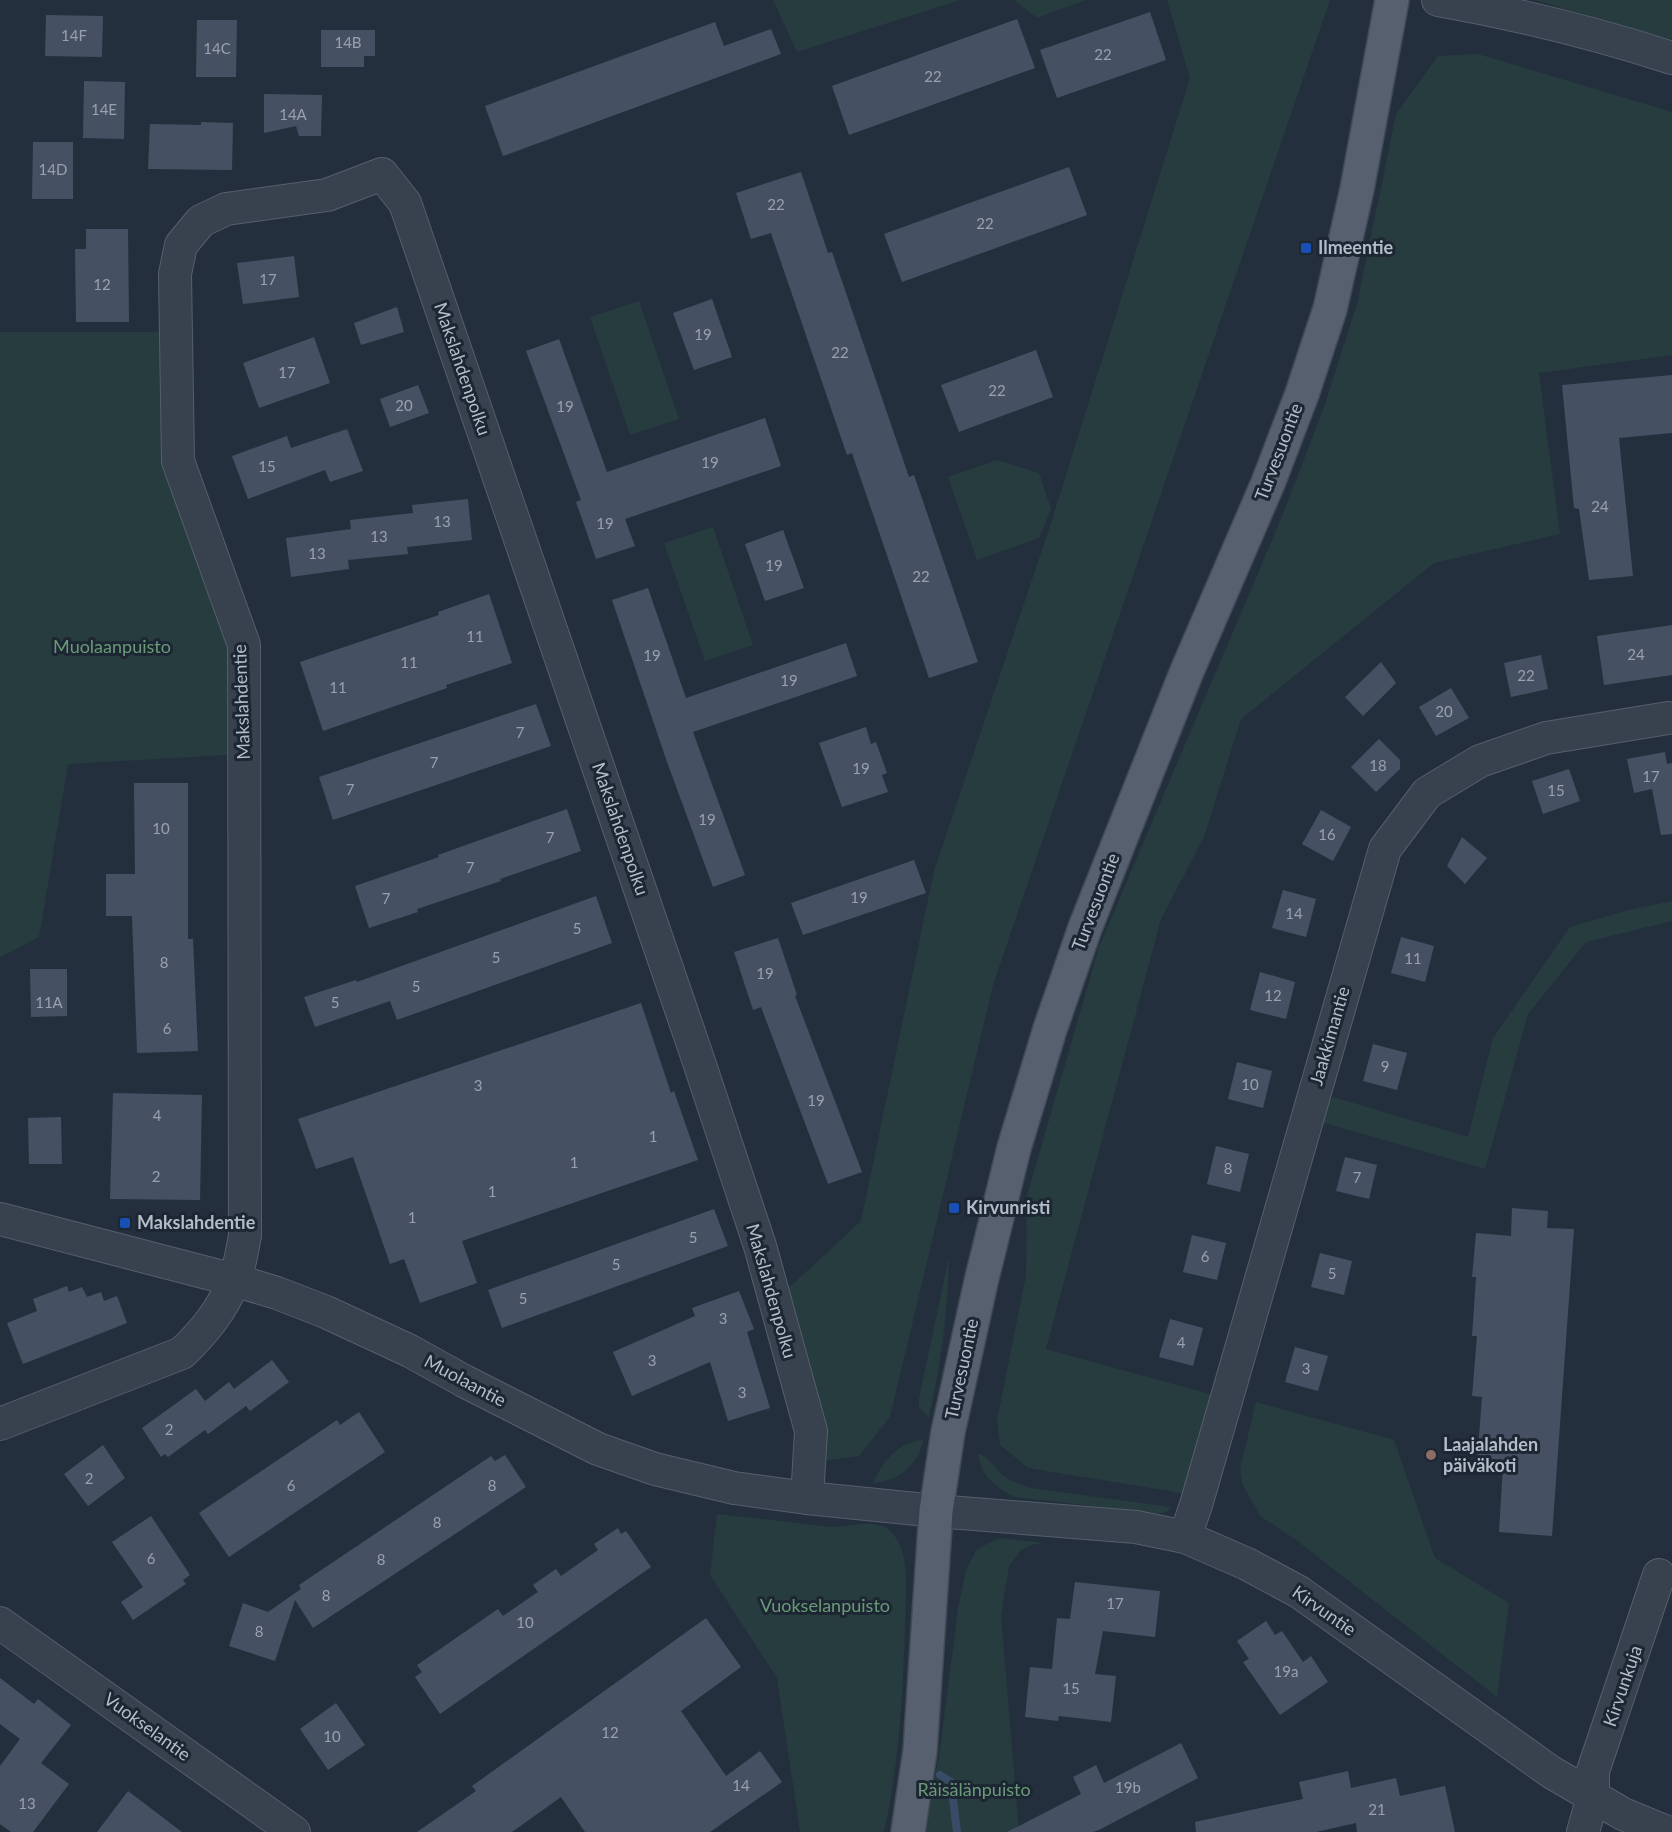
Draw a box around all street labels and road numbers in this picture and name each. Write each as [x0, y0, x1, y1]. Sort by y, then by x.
street label: Makslahdenpolku [430, 299, 496, 438]
street label: Turvesuontie [1249, 400, 1307, 503]
street label: Makslahdentie [228, 644, 254, 760]
street label: Makslahdenpolku [588, 759, 654, 898]
street label: Turvesuontie [1066, 850, 1124, 953]
street label: Jaakkimantie [1304, 984, 1354, 1088]
street label: Makslahdenpolku [742, 1221, 802, 1361]
street label: Turvesuontie [940, 1316, 982, 1421]
street label: Muolaantie [421, 1349, 510, 1411]
street label: Kirvuntie [1289, 1580, 1361, 1640]
street label: Kirvunkuja [1598, 1642, 1646, 1729]
street label: Vuokselantie [100, 1687, 195, 1765]

